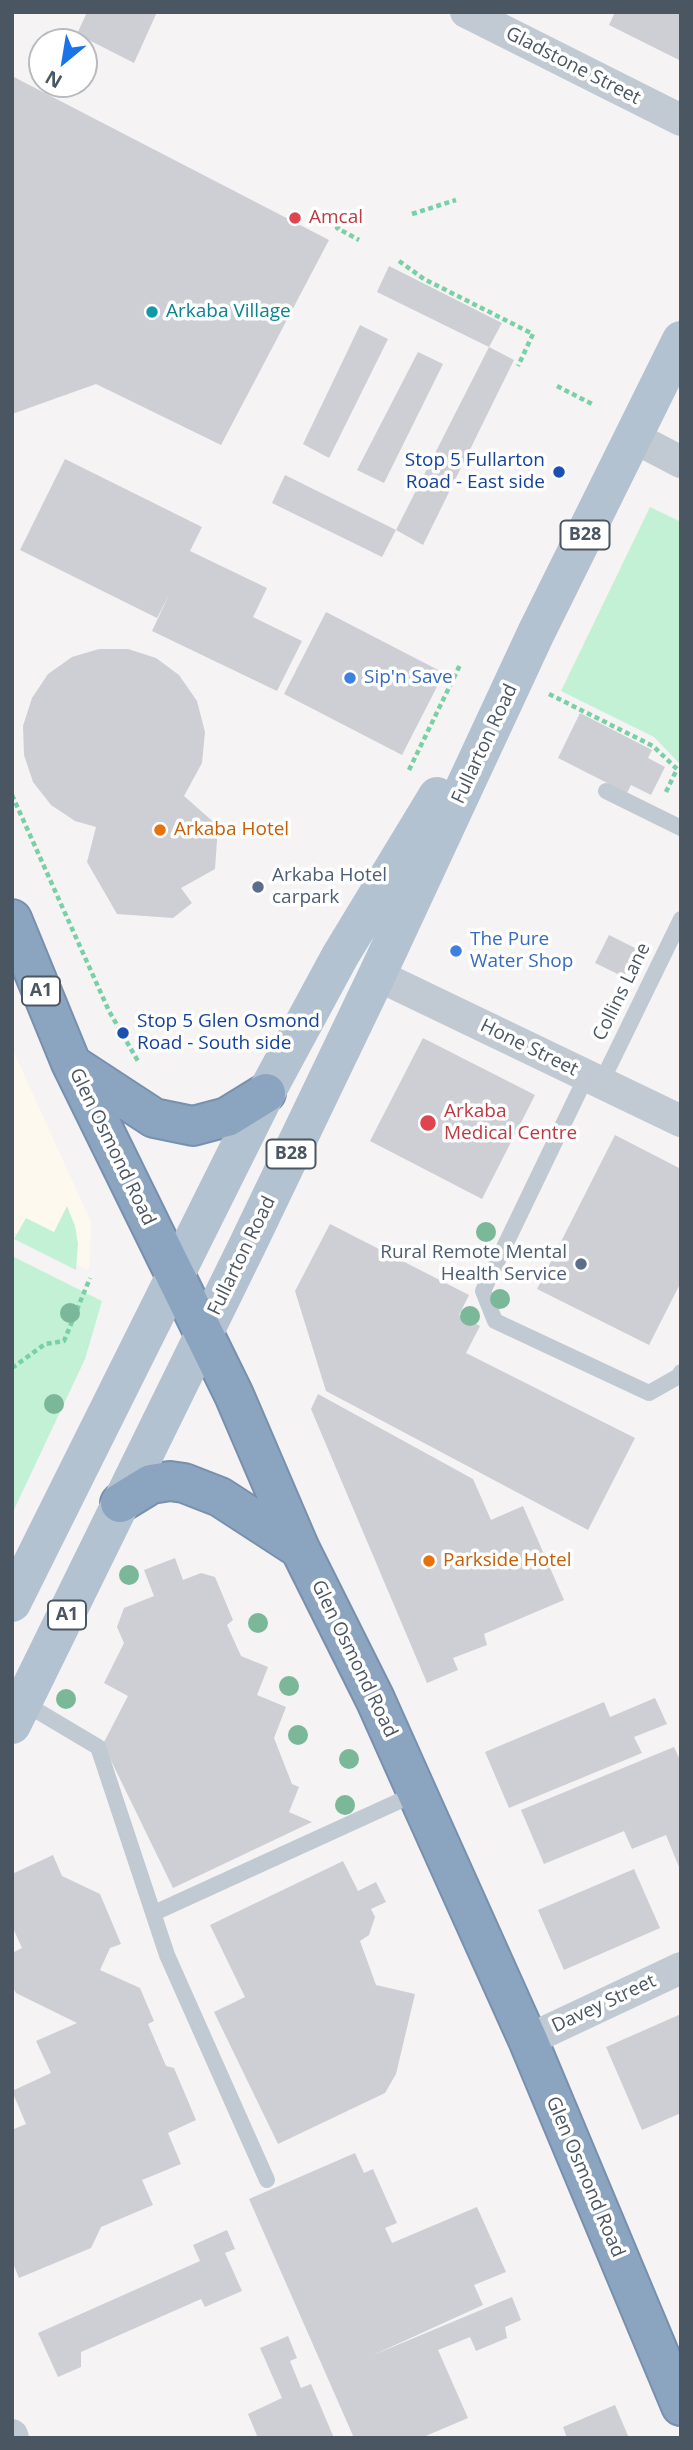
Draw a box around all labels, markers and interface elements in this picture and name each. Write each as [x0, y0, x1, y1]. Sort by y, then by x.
street label: Gladstone Street [502, 22, 644, 110]
north arrow [28, 28, 98, 98]
text: N [40, 64, 67, 95]
place label: Amcal [309, 207, 363, 229]
marker: Amcal [287, 210, 303, 226]
place label: Arkaba Village [166, 301, 291, 323]
marker: Arkaba Village [144, 304, 160, 320]
place label: Stop 5 Fullarton Road - East side [405, 450, 545, 494]
marker: Stop 5 Fullarton Road - East side [551, 464, 567, 480]
road number: B28 [560, 520, 610, 550]
place label: Sip'n Save [364, 667, 453, 689]
marker: Sip'n Save [342, 670, 358, 686]
street label: Fullarton Road [447, 680, 523, 808]
place label: Arkaba Hotel [174, 819, 289, 841]
marker: Arkaba Hotel [152, 822, 168, 838]
place label: Arkaba Hotel carpark [272, 865, 387, 909]
marker: Arkaba Hotel carpark [250, 879, 266, 895]
place label: The Pure Water Shop [470, 929, 573, 973]
street label: Collins Lane [588, 939, 656, 1045]
marker: The Pure Water Shop [448, 943, 464, 959]
road number: A1 [22, 976, 60, 1006]
place label: Stop 5 Glen Osmond Road - South side [137, 1011, 320, 1055]
street label: Hone Street [476, 1015, 582, 1081]
marker: Stop 5 Glen Osmond Road - South side [115, 1025, 131, 1041]
street label: Glen Osmond Road [64, 1065, 160, 1229]
place label: Arkaba Medical Centre [444, 1101, 577, 1145]
marker: Arkaba Medical Centre [418, 1113, 438, 1133]
road number: B28 [266, 1140, 316, 1168]
street label: Fullarton Road [203, 1193, 281, 1319]
place label: Rural Remote Mental Health Service [380, 1242, 567, 1286]
marker: Rural Remote Mental Health Service [573, 1256, 589, 1272]
place label: Parkside Hotel [443, 1550, 571, 1572]
marker: Parkside Hotel [421, 1553, 437, 1569]
street label: Glen Osmond Road [306, 1577, 402, 1741]
road number: A1 [48, 1600, 86, 1630]
street label: Davey Street [548, 1970, 660, 2038]
street label: Glen Osmond Road [541, 2093, 629, 2261]

